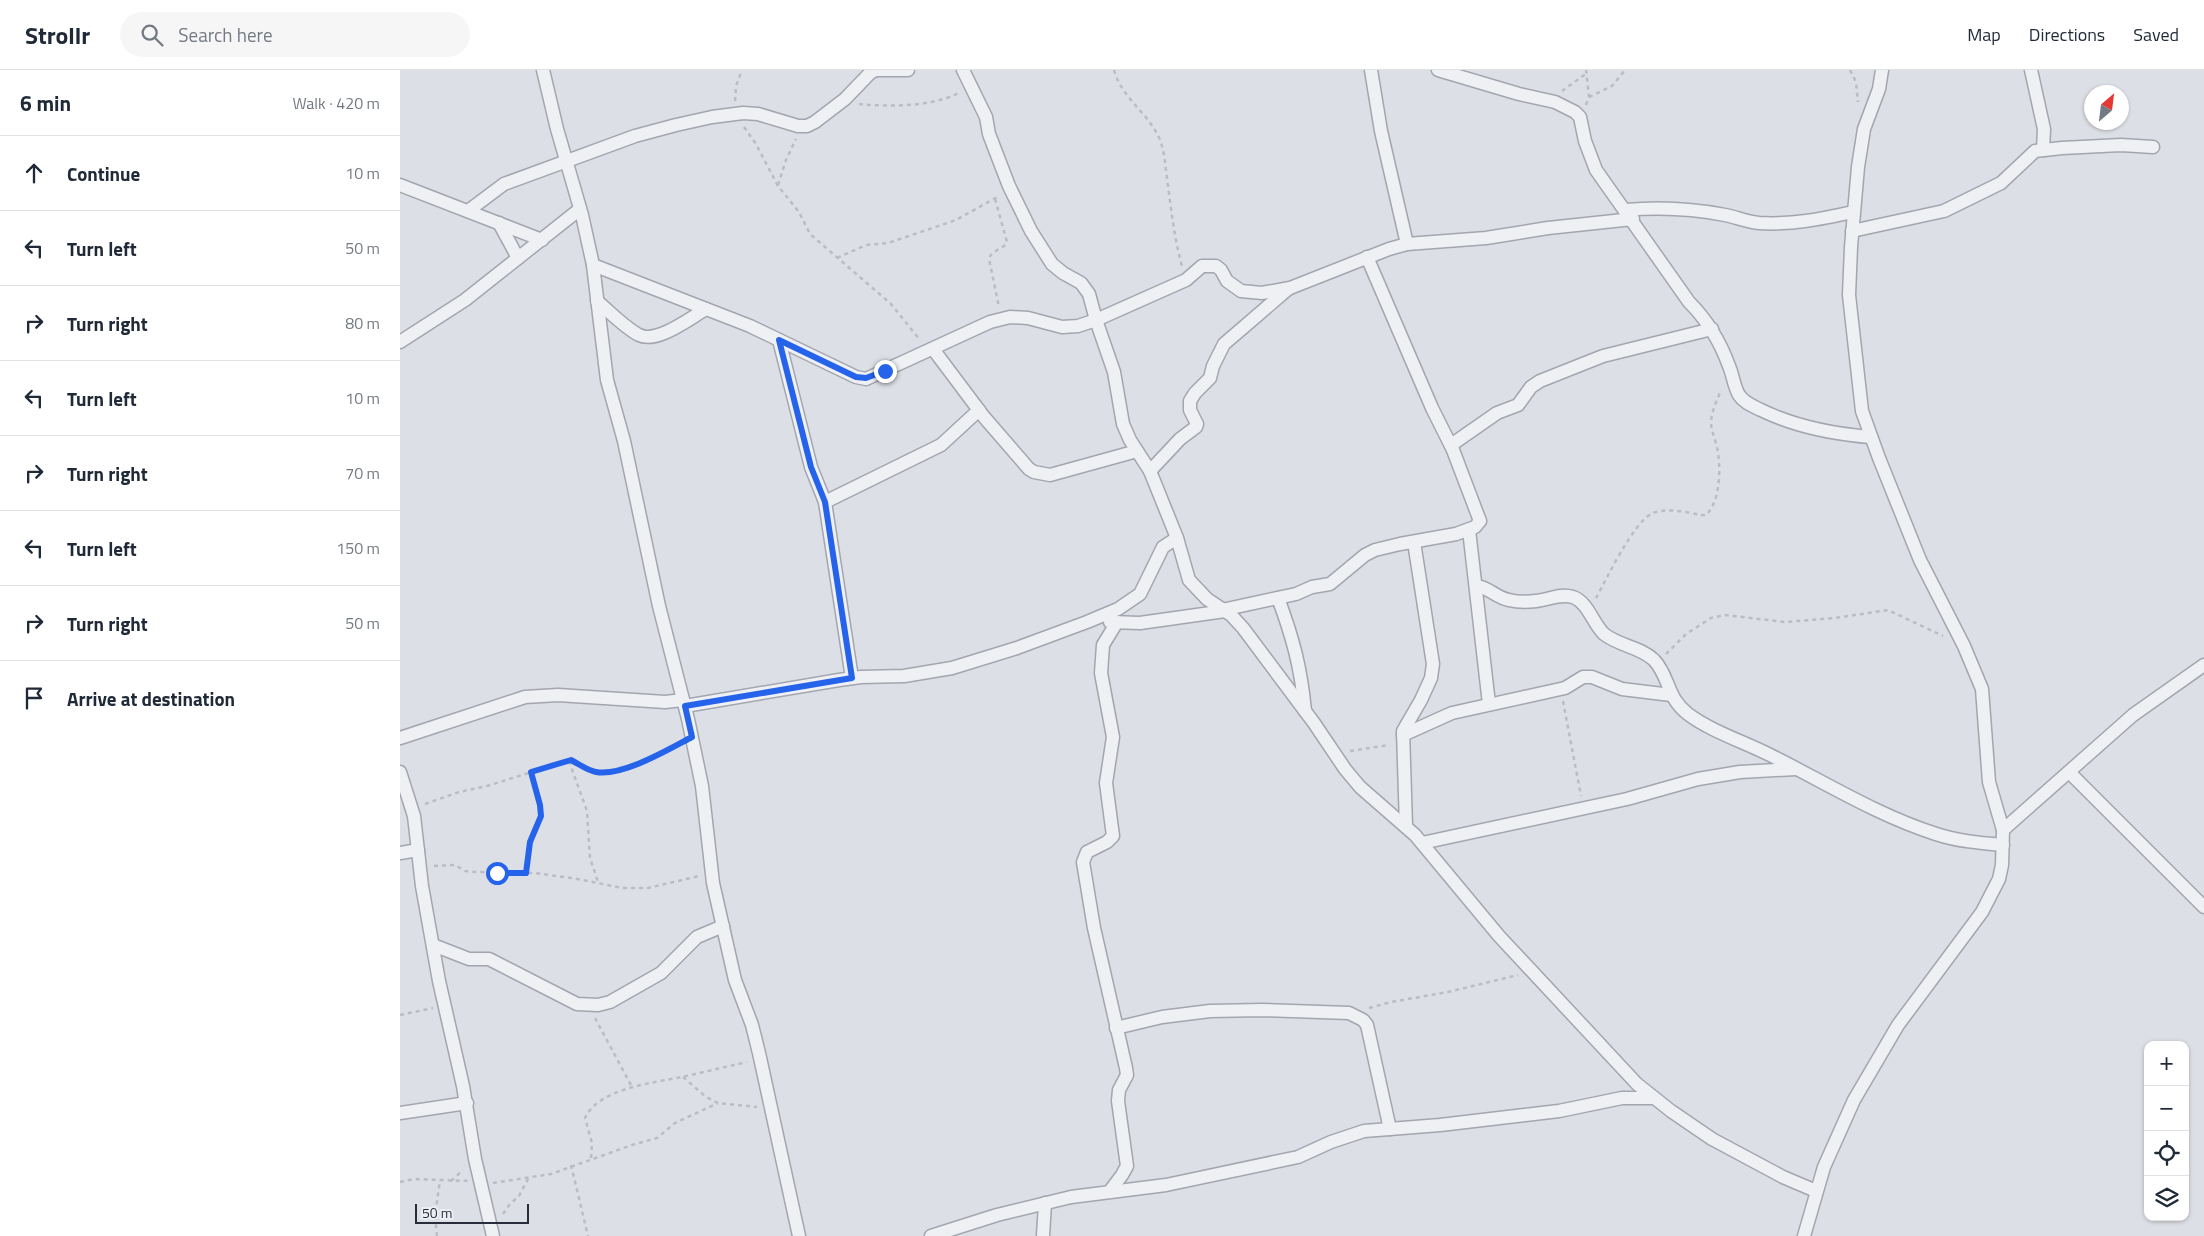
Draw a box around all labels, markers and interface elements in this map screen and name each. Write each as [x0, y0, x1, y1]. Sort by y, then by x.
search box [120, 12, 470, 57]
text: Strollr [25, 17, 90, 53]
text: Search here [178, 20, 273, 49]
icon: search [138, 21, 166, 49]
text: Map [1967, 21, 2001, 48]
text: Directions [2029, 21, 2105, 48]
text: Saved [2133, 21, 2179, 48]
north arrow [2084, 85, 2129, 130]
text: 6 min [20, 87, 71, 119]
text: Walk · 420 m [292, 91, 380, 115]
icon: ahead [20, 159, 48, 187]
text: Continue [67, 159, 140, 188]
text: 10 m [345, 161, 380, 185]
icon: left [20, 234, 48, 262]
text: Turn left [67, 234, 137, 263]
text: 50 m [345, 236, 380, 260]
icon: right [20, 309, 48, 337]
text: Turn right [67, 309, 148, 338]
text: 80 m [345, 311, 380, 335]
route end [874, 360, 897, 383]
icon: left [20, 384, 48, 412]
text: Turn left [67, 384, 137, 413]
text: 10 m [345, 386, 380, 410]
icon: right [20, 459, 48, 487]
text: Turn right [67, 459, 148, 488]
text: 70 m [345, 461, 380, 485]
icon: left [20, 534, 48, 562]
text: Turn left [67, 534, 137, 563]
text: 150 m [336, 536, 380, 560]
icon: right [20, 609, 48, 637]
text: Turn right [67, 609, 148, 638]
text: 50 m [345, 611, 380, 635]
icon: arrive [20, 684, 48, 712]
text: Arrive at destination [67, 684, 235, 713]
route start [486, 862, 509, 885]
map controls [2144, 1041, 2189, 1221]
button: + [2144, 1041, 2189, 1086]
button: − [2144, 1086, 2189, 1131]
button: locate [2144, 1131, 2189, 1176]
button: layers [2144, 1176, 2189, 1221]
scale bar [415, 1201, 529, 1224]
text: 50 m [422, 1202, 452, 1223]

